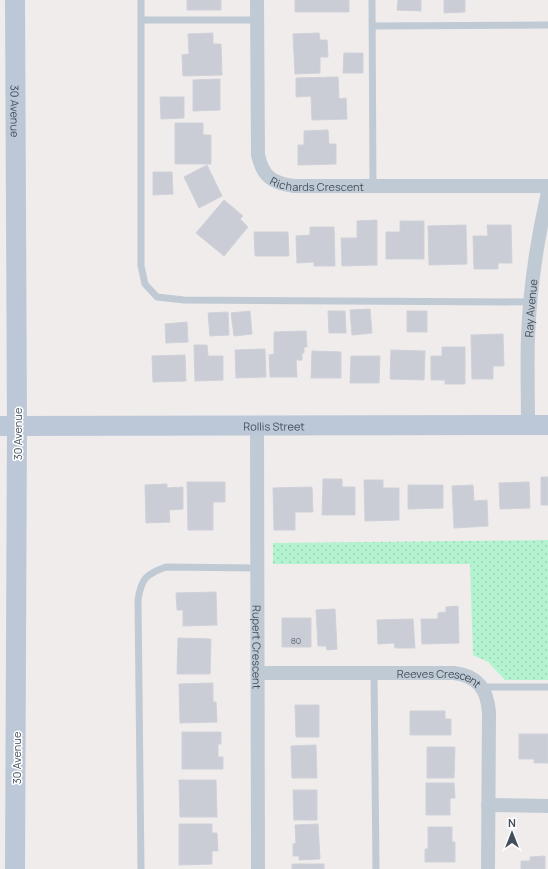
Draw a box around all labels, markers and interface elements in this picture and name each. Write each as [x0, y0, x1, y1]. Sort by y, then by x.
street label: 30 Avenue [8, 85, 23, 138]
street label: Richards Crescent [268, 172, 364, 194]
street label: Ray Avenue [520, 278, 540, 338]
street label: 30 Avenue [10, 407, 25, 460]
street label: Rollis Street [243, 418, 305, 433]
street label: Rupert Crescent [250, 605, 265, 689]
house number: 80 [291, 634, 301, 647]
street label: Reeves Crescent [397, 666, 485, 690]
street label: 30 Avenue [9, 731, 24, 784]
north arrow [492, 813, 532, 853]
text: N [508, 815, 516, 830]

